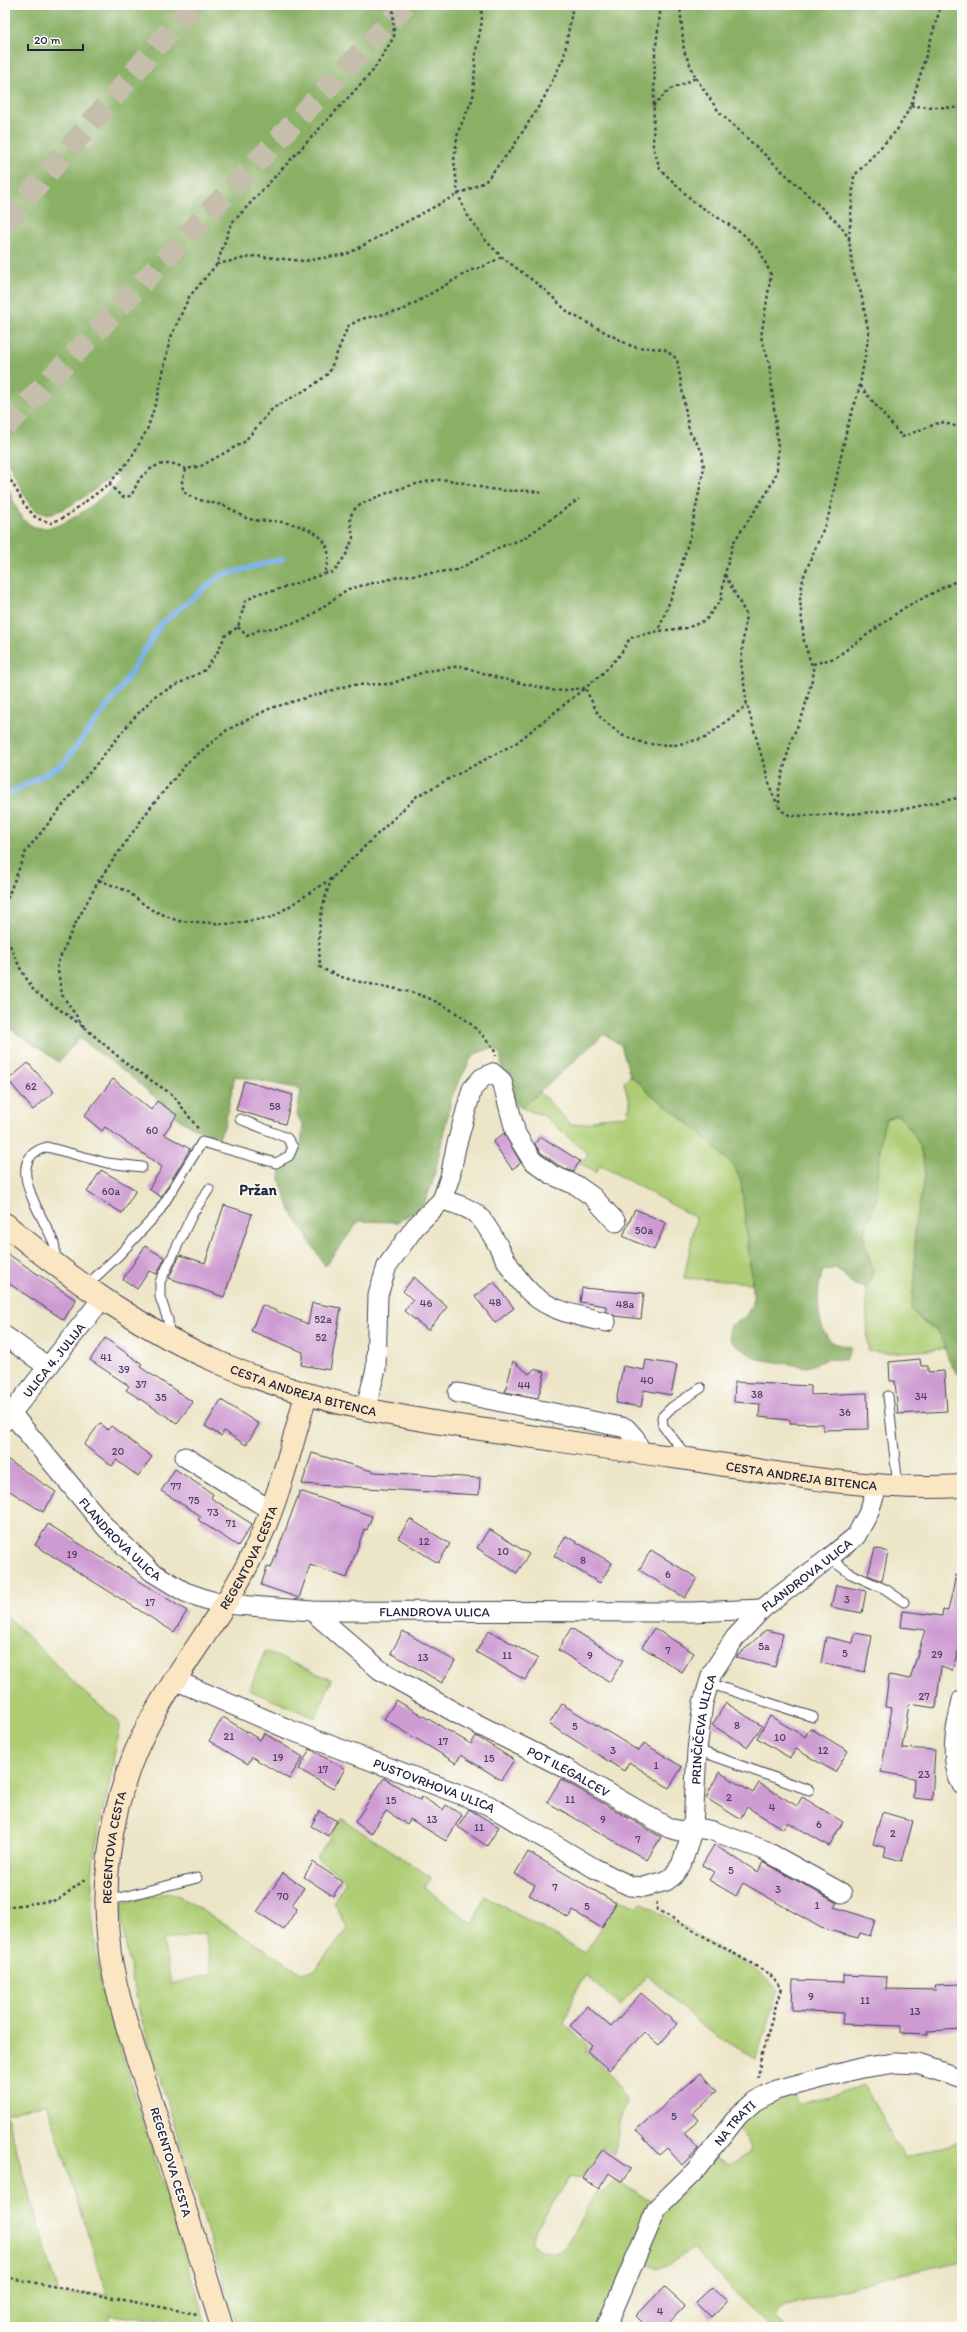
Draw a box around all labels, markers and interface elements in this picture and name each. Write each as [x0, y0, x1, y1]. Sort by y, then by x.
scale bar [28, 26, 83, 52]
text: 20 m [34, 33, 61, 47]
house number: 62 [25, 1080, 37, 1093]
house number: 58 [269, 1100, 281, 1113]
house number: 60 [146, 1124, 159, 1137]
district label: Pržan [239, 1181, 278, 1199]
house number: 60a [102, 1185, 120, 1198]
house number: 50a [635, 1224, 653, 1237]
house number: 48 [489, 1296, 501, 1309]
house number: 46 [420, 1297, 432, 1310]
house number: 48a [616, 1298, 634, 1311]
house number: 52a [314, 1313, 332, 1326]
street label: ULICA 4. JULIJA [19, 1319, 88, 1400]
house number: 52 [315, 1331, 327, 1344]
house number: 41 [100, 1351, 112, 1364]
street label: CESTA ANDREJA BITENCA [228, 1361, 379, 1419]
house number: 39 [118, 1363, 130, 1376]
house number: 40 [640, 1374, 654, 1387]
house number: 37 [135, 1378, 147, 1391]
house number: 44 [517, 1379, 531, 1392]
house number: 38 [751, 1388, 763, 1401]
house number: 34 [915, 1390, 928, 1403]
house number: 35 [155, 1391, 167, 1404]
house number: 36 [839, 1406, 851, 1419]
house number: 20 [112, 1445, 125, 1458]
street label: CESTA ANDREJA BITENCA [725, 1458, 879, 1493]
house number: 77 [171, 1480, 182, 1493]
street label: FLANDROVA ULICA [76, 1494, 165, 1584]
house number: 75 [188, 1494, 200, 1507]
street label: REGENTOVA CESTA [216, 1503, 280, 1612]
house number: 73 [207, 1506, 219, 1519]
house number: 71 [226, 1517, 236, 1530]
house number: 12 [419, 1535, 430, 1548]
street label: FLANDROVA ULICA [758, 1535, 855, 1614]
house number: 10 [497, 1545, 509, 1558]
house number: 19 [67, 1548, 78, 1561]
house number: 8 [580, 1554, 586, 1567]
house number: 6 [665, 1568, 671, 1581]
house number: 3 [844, 1593, 850, 1606]
house number: 17 [145, 1596, 156, 1609]
street label: FLANDROVA ULICA [379, 1604, 491, 1619]
house number: 5a [758, 1640, 770, 1653]
house number: 7 [665, 1644, 671, 1657]
house number: 5 [842, 1647, 848, 1660]
house number: 29 [931, 1648, 943, 1661]
house number: 11 [502, 1649, 512, 1662]
house number: 9 [587, 1649, 593, 1662]
house number: 13 [417, 1651, 429, 1664]
street label: PRINČIČEVA ULICA [688, 1672, 719, 1785]
house number: 27 [918, 1690, 930, 1703]
house number: 8 [734, 1719, 740, 1732]
house number: 5 [572, 1720, 578, 1733]
house number: 21 [224, 1730, 234, 1743]
house number: 10 [774, 1731, 786, 1744]
house number: 17 [438, 1735, 449, 1748]
street label: POT ILEGALCEV [525, 1743, 613, 1800]
house number: 3 [610, 1744, 616, 1757]
house number: 12 [818, 1744, 829, 1757]
house number: 19 [273, 1751, 284, 1764]
house number: 15 [484, 1752, 495, 1765]
street label: PUSTOVRHOVA ULICA [371, 1755, 499, 1816]
house number: 1 [653, 1759, 659, 1772]
house number: 17 [318, 1763, 329, 1776]
house number: 23 [918, 1768, 930, 1781]
street label: REGENTOVA CESTA [99, 1788, 129, 1904]
house number: 2 [726, 1791, 732, 1804]
house number: 11 [565, 1793, 575, 1806]
house number: 15 [386, 1794, 397, 1807]
house number: 4 [769, 1801, 776, 1814]
house number: 13 [426, 1813, 438, 1826]
house number: 9 [600, 1813, 606, 1826]
house number: 6 [816, 1818, 822, 1831]
house number: 11 [474, 1821, 484, 1834]
house number: 2 [890, 1827, 896, 1840]
house number: 7 [635, 1833, 641, 1846]
house number: 5 [728, 1864, 734, 1877]
house number: 7 [552, 1881, 558, 1894]
house number: 3 [775, 1883, 781, 1896]
house number: 70 [277, 1890, 289, 1903]
house number: 1 [814, 1899, 820, 1912]
house number: 5 [584, 1900, 590, 1913]
house number: 9 [808, 1990, 814, 2003]
house number: 11 [860, 1994, 870, 2007]
house number: 13 [909, 2005, 921, 2018]
street label: NA TRATI [710, 2097, 759, 2148]
street label: REGENTOVA CESTA [147, 2105, 195, 2219]
house number: 5 [671, 2110, 677, 2123]
house number: 4 [657, 2305, 664, 2318]

